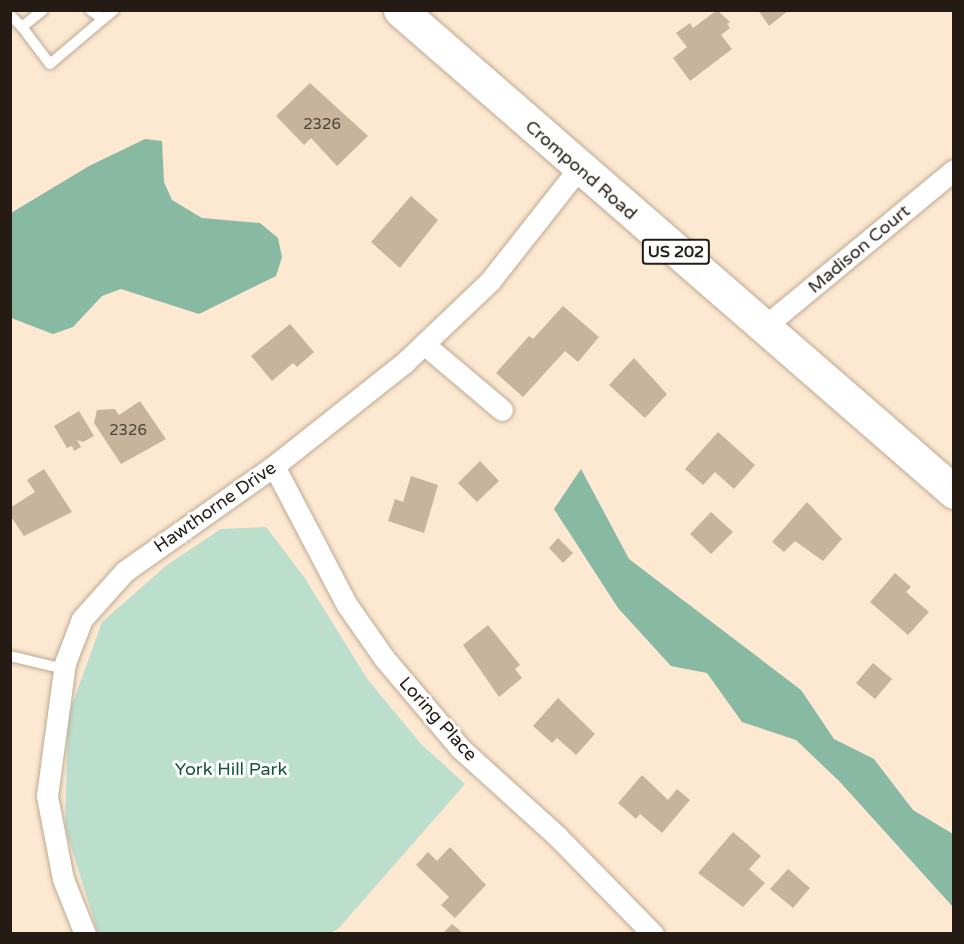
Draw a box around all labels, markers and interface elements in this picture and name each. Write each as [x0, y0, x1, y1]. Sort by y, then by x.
house number: 2326 [303, 116, 341, 134]
street label: Crompond Road [521, 116, 641, 224]
street label: Madison Court [804, 200, 914, 298]
road number: US 202 [642, 239, 710, 265]
house number: 2326 [109, 422, 147, 440]
street label: Hawthorne Drive [150, 457, 280, 557]
street label: Loring Place [395, 672, 481, 766]
park label: York Hill Park [175, 758, 287, 780]

